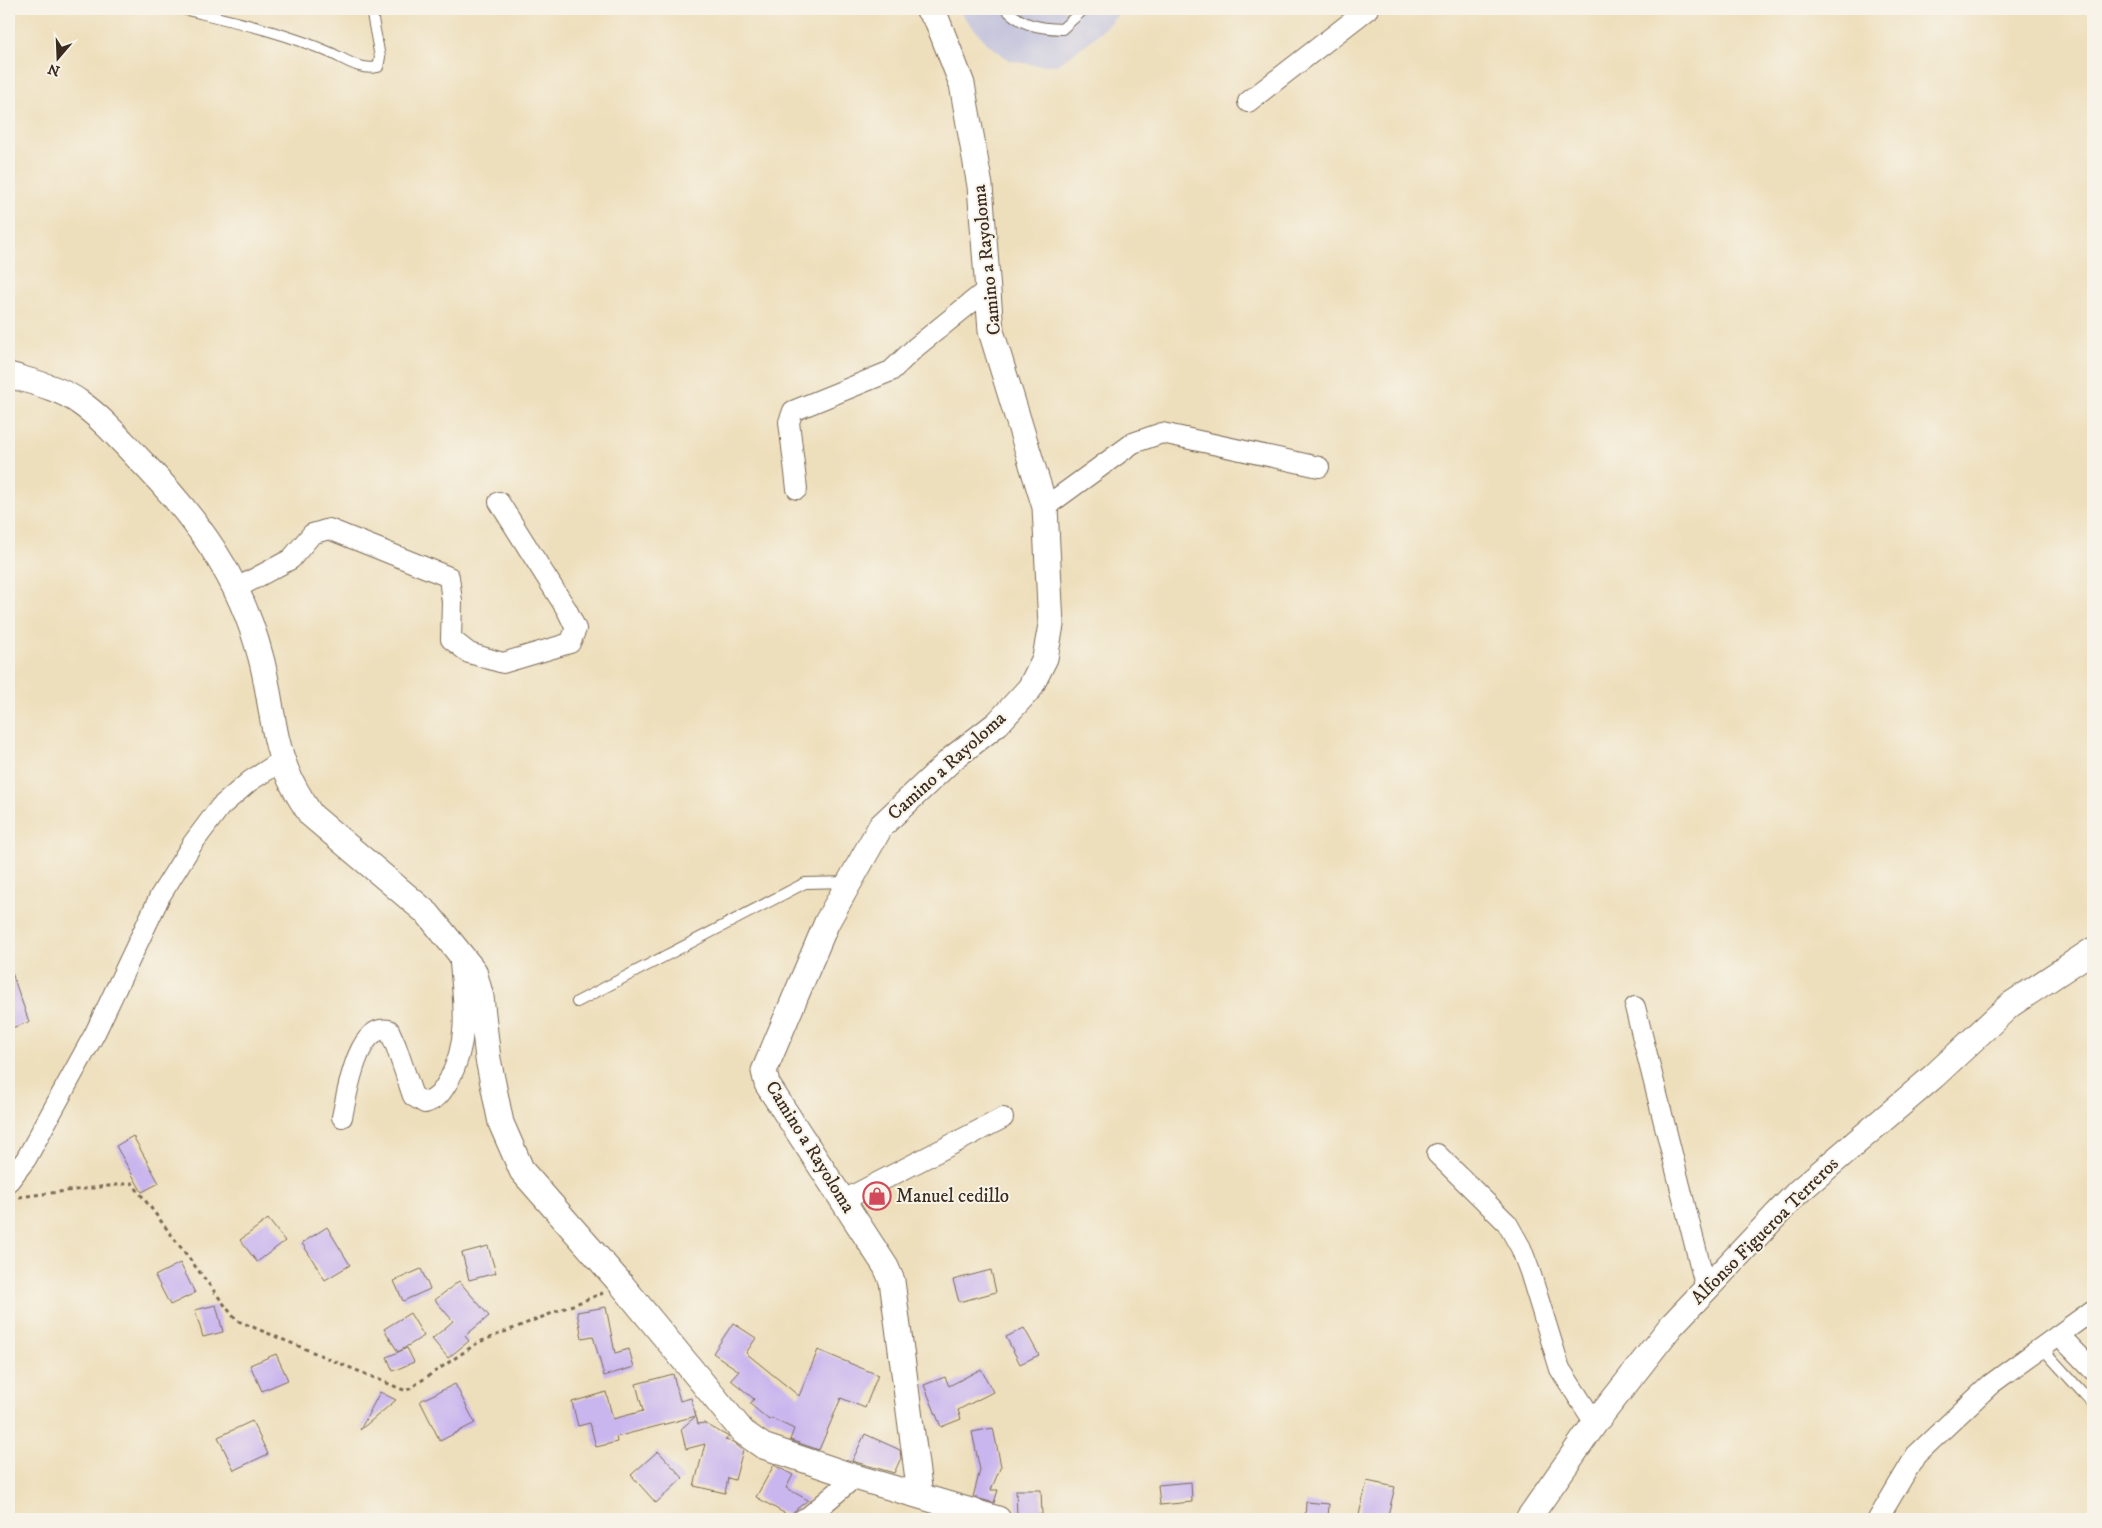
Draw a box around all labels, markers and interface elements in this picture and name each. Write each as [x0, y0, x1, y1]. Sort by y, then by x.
north arrow [32, 32, 82, 82]
text: N [45, 59, 62, 80]
street label: Camino a Rayoloma [968, 184, 1006, 336]
street label: Camino a Rayoloma [883, 707, 1011, 825]
street label: Camino a Rayoloma [760, 1077, 860, 1217]
street label: Alfonso Figueroa Terreros [1687, 1153, 1843, 1309]
shop icon: Manuel cedillo [862, 1181, 892, 1211]
place label: Manuel cedillo [896, 1185, 1009, 1208]

